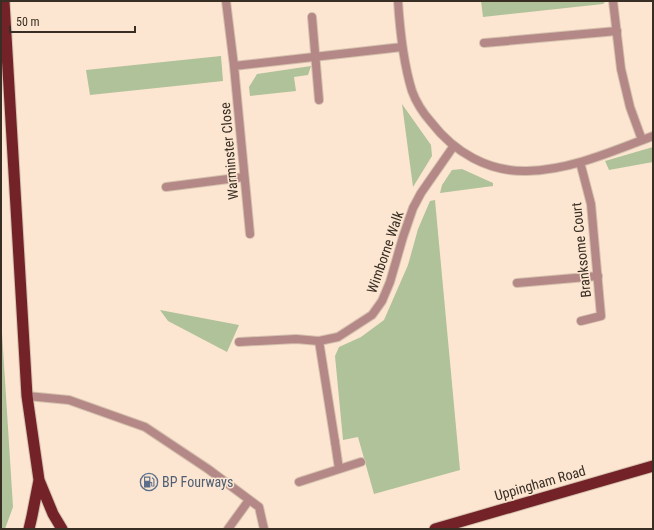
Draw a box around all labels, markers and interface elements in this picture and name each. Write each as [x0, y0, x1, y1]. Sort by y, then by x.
scale bar [10, 8, 135, 34]
text: 50 m [16, 15, 40, 29]
street label: Warminster Close [217, 101, 241, 200]
street label: Branksome Court [568, 202, 594, 298]
street label: Wimborne Walk [363, 208, 407, 295]
street label: Uppingham Road [493, 462, 587, 504]
fuel station icon: BP Fourways [139, 472, 159, 492]
place label: BP Fourways [162, 474, 233, 490]

